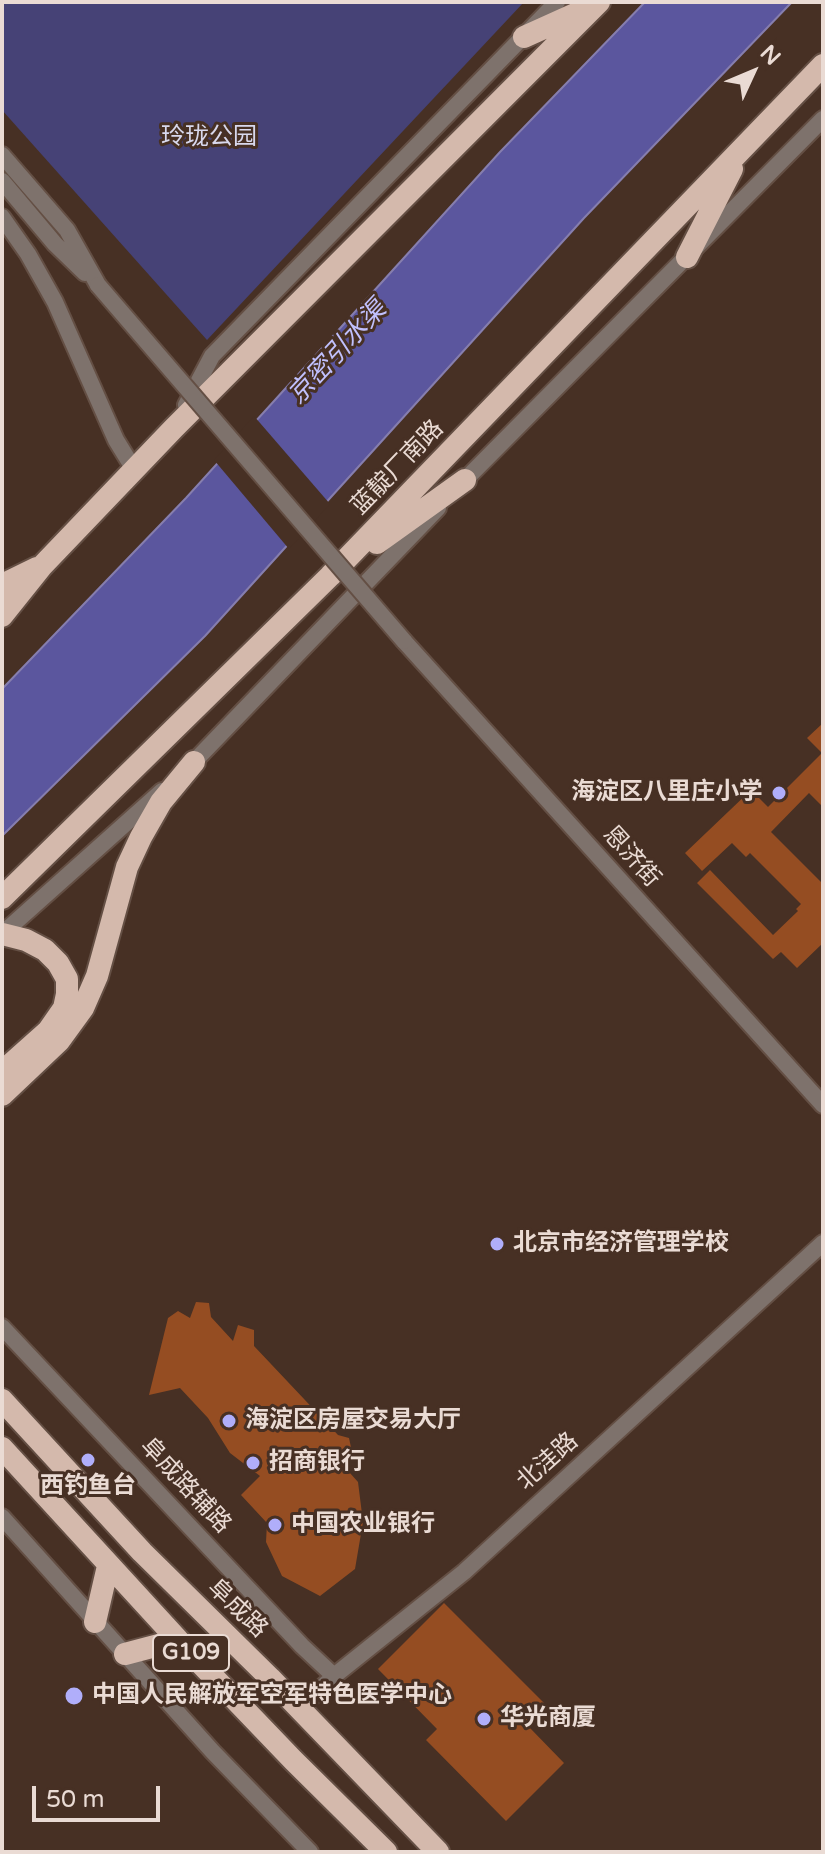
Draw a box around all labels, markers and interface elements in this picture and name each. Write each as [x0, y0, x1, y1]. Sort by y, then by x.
north arrow [713, 32, 793, 112]
text: N [755, 40, 786, 71]
park label: 玲珑公园 [161, 124, 257, 152]
water label: 京密引水渠 [282, 295, 394, 411]
street label: 蓝靛厂南路 [346, 415, 450, 521]
place label: 海淀区八里庄小学 [571, 779, 763, 807]
marker: 海淀区八里庄小学 [770, 784, 788, 802]
street label: 恩济街 [596, 821, 666, 893]
place label: 北京市经济管理学校 [513, 1230, 729, 1258]
marker: 北京市经济管理学校 [488, 1235, 506, 1253]
place label: 海淀区房屋交易大厅 [245, 1407, 461, 1435]
marker: 海淀区房屋交易大厅 [220, 1412, 238, 1430]
street label: 北洼路 [512, 1427, 584, 1497]
street label: 阜成路辅路 [134, 1432, 236, 1540]
place label: 招商银行 [269, 1449, 365, 1477]
marker: 西钓鱼台 [79, 1451, 97, 1469]
marker: 招商银行 [244, 1454, 262, 1472]
place label: 西钓鱼台 [40, 1473, 136, 1501]
place label: 中国农业银行 [291, 1511, 435, 1539]
marker: 中国农业银行 [266, 1516, 284, 1534]
street label: 阜成路 [201, 1574, 273, 1644]
road number: G109 [153, 1635, 229, 1671]
place label: 中国人民解放军空军特色医学中心 [92, 1682, 452, 1710]
marker: 中国人民解放军空军特色医学中心 [63, 1685, 85, 1707]
place label: 华光商厦 [500, 1705, 596, 1733]
marker: 华光商厦 [475, 1710, 493, 1728]
scale bar [36, 1770, 164, 1820]
text: 50 m [46, 1785, 104, 1814]

